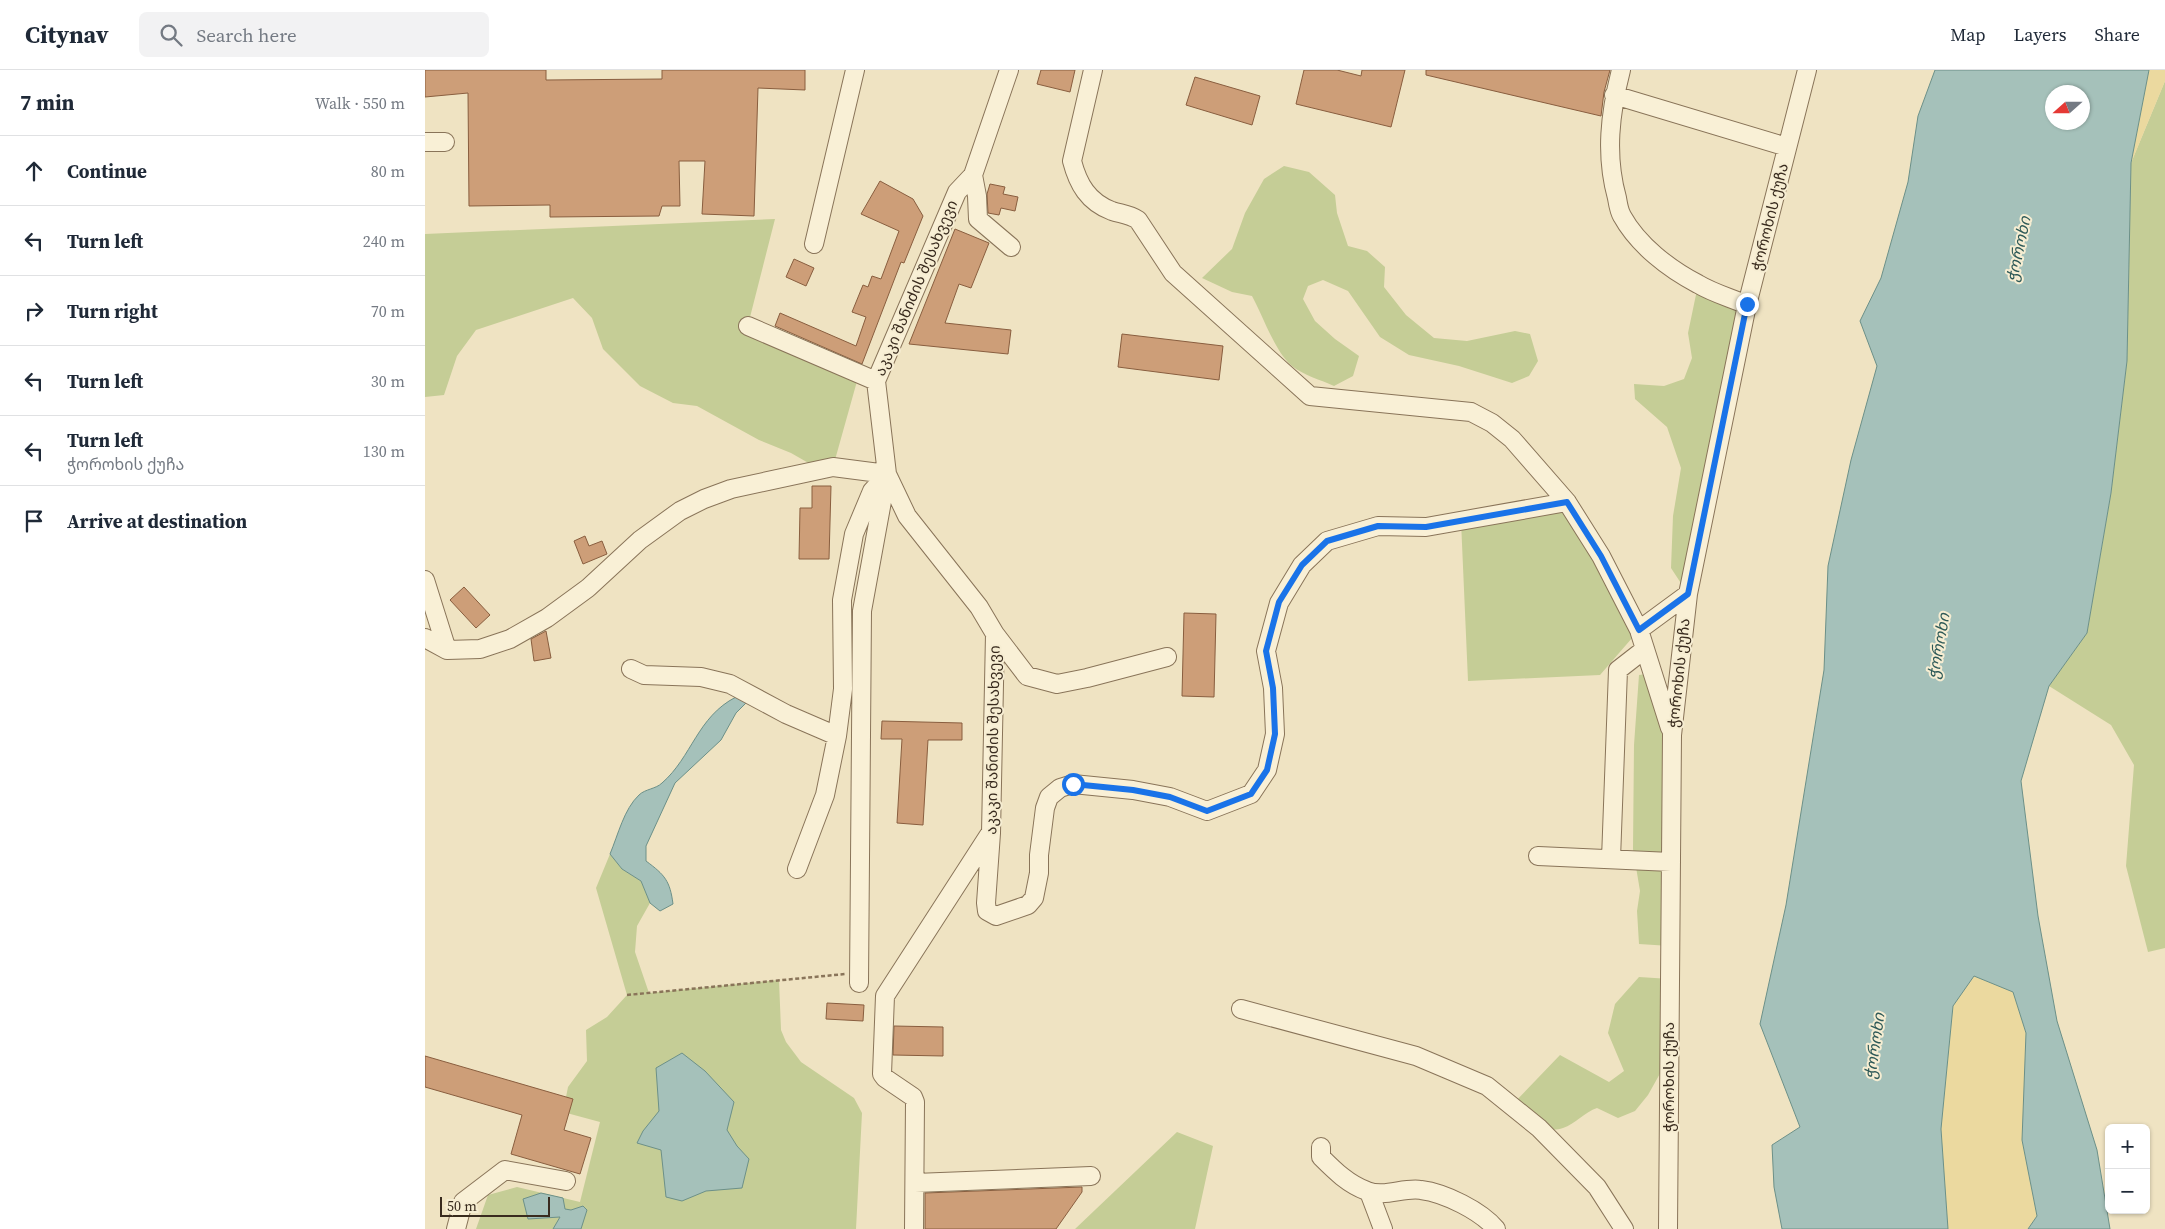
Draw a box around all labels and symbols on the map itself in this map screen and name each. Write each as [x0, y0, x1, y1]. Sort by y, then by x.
north arrow [2045, 85, 2090, 130]
street label: ჭოროხის ქუჩა [1746, 161, 1793, 273]
street label: აკაკი შანიძის შესახვევი [869, 197, 962, 379]
water label: ჭოროხი [2000, 213, 2036, 284]
route end [1736, 293, 1759, 316]
water label: ჭოროხი [1921, 611, 1955, 681]
street label: ჭოროხის ქუჩა [1662, 617, 1695, 729]
street label: აკაკი შანიძის შესახვევი [980, 645, 1005, 835]
route start [1062, 773, 1085, 796]
water label: ჭოროხი [1858, 1011, 1890, 1080]
street label: ჭოროხის ქუჩა [1658, 1022, 1679, 1132]
scale bar [440, 1194, 550, 1217]

